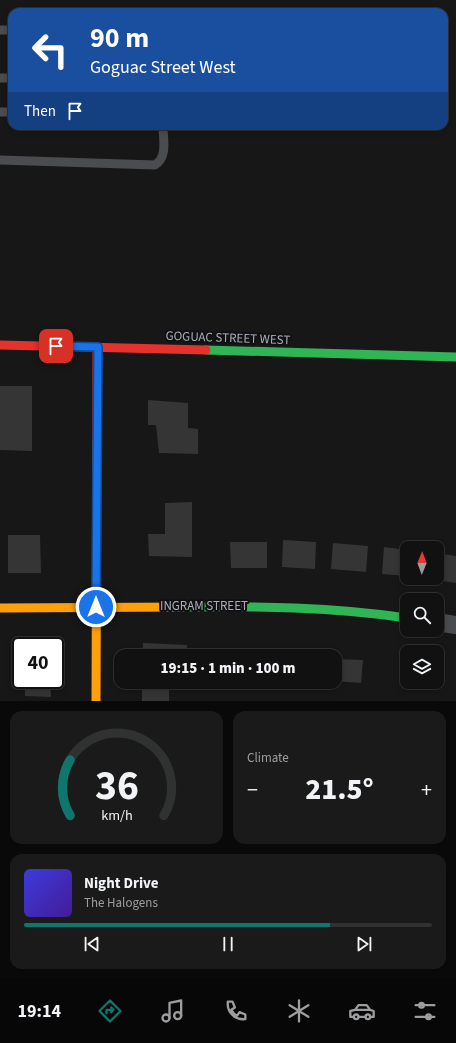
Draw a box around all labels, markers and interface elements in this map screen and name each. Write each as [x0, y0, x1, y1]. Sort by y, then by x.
text: 90 m [90, 18, 149, 58]
icon: left [24, 24, 76, 76]
text: Goguac Street West [90, 55, 236, 80]
icon: arrive [64, 100, 86, 122]
text: Then [24, 101, 56, 122]
street label: GOGUAC STREET WEST [165, 327, 291, 349]
pin [39, 329, 73, 363]
icon: arrive [45, 335, 67, 357]
north arrow [400, 541, 444, 585]
map controls [400, 541, 444, 689]
position arrow [75, 586, 117, 628]
button: search [400, 593, 444, 637]
street label: INGRAM STREET [160, 597, 248, 615]
speed limit sign: 40 [12, 637, 64, 689]
button: layers [400, 645, 444, 689]
text: 19:15 · 1 min · 100 m [161, 658, 295, 679]
text: Climate [247, 749, 289, 767]
text: 36 [95, 755, 138, 815]
text: 21.5° [305, 768, 374, 811]
text: − [247, 774, 258, 806]
text: + [421, 774, 432, 806]
text: km/h [101, 804, 132, 825]
text: Night Drive [84, 873, 159, 894]
text: The Halogens [84, 894, 158, 912]
icon: previous [81, 933, 103, 955]
icon: pause [217, 933, 239, 955]
icon: next [353, 933, 375, 955]
icon: directions [96, 997, 124, 1025]
icon: music [159, 997, 187, 1025]
icon: phone [222, 997, 250, 1025]
icon: climate [285, 997, 313, 1025]
icon: car [348, 997, 376, 1025]
icon: filters [411, 997, 439, 1025]
text: 19:14 [17, 999, 61, 1024]

